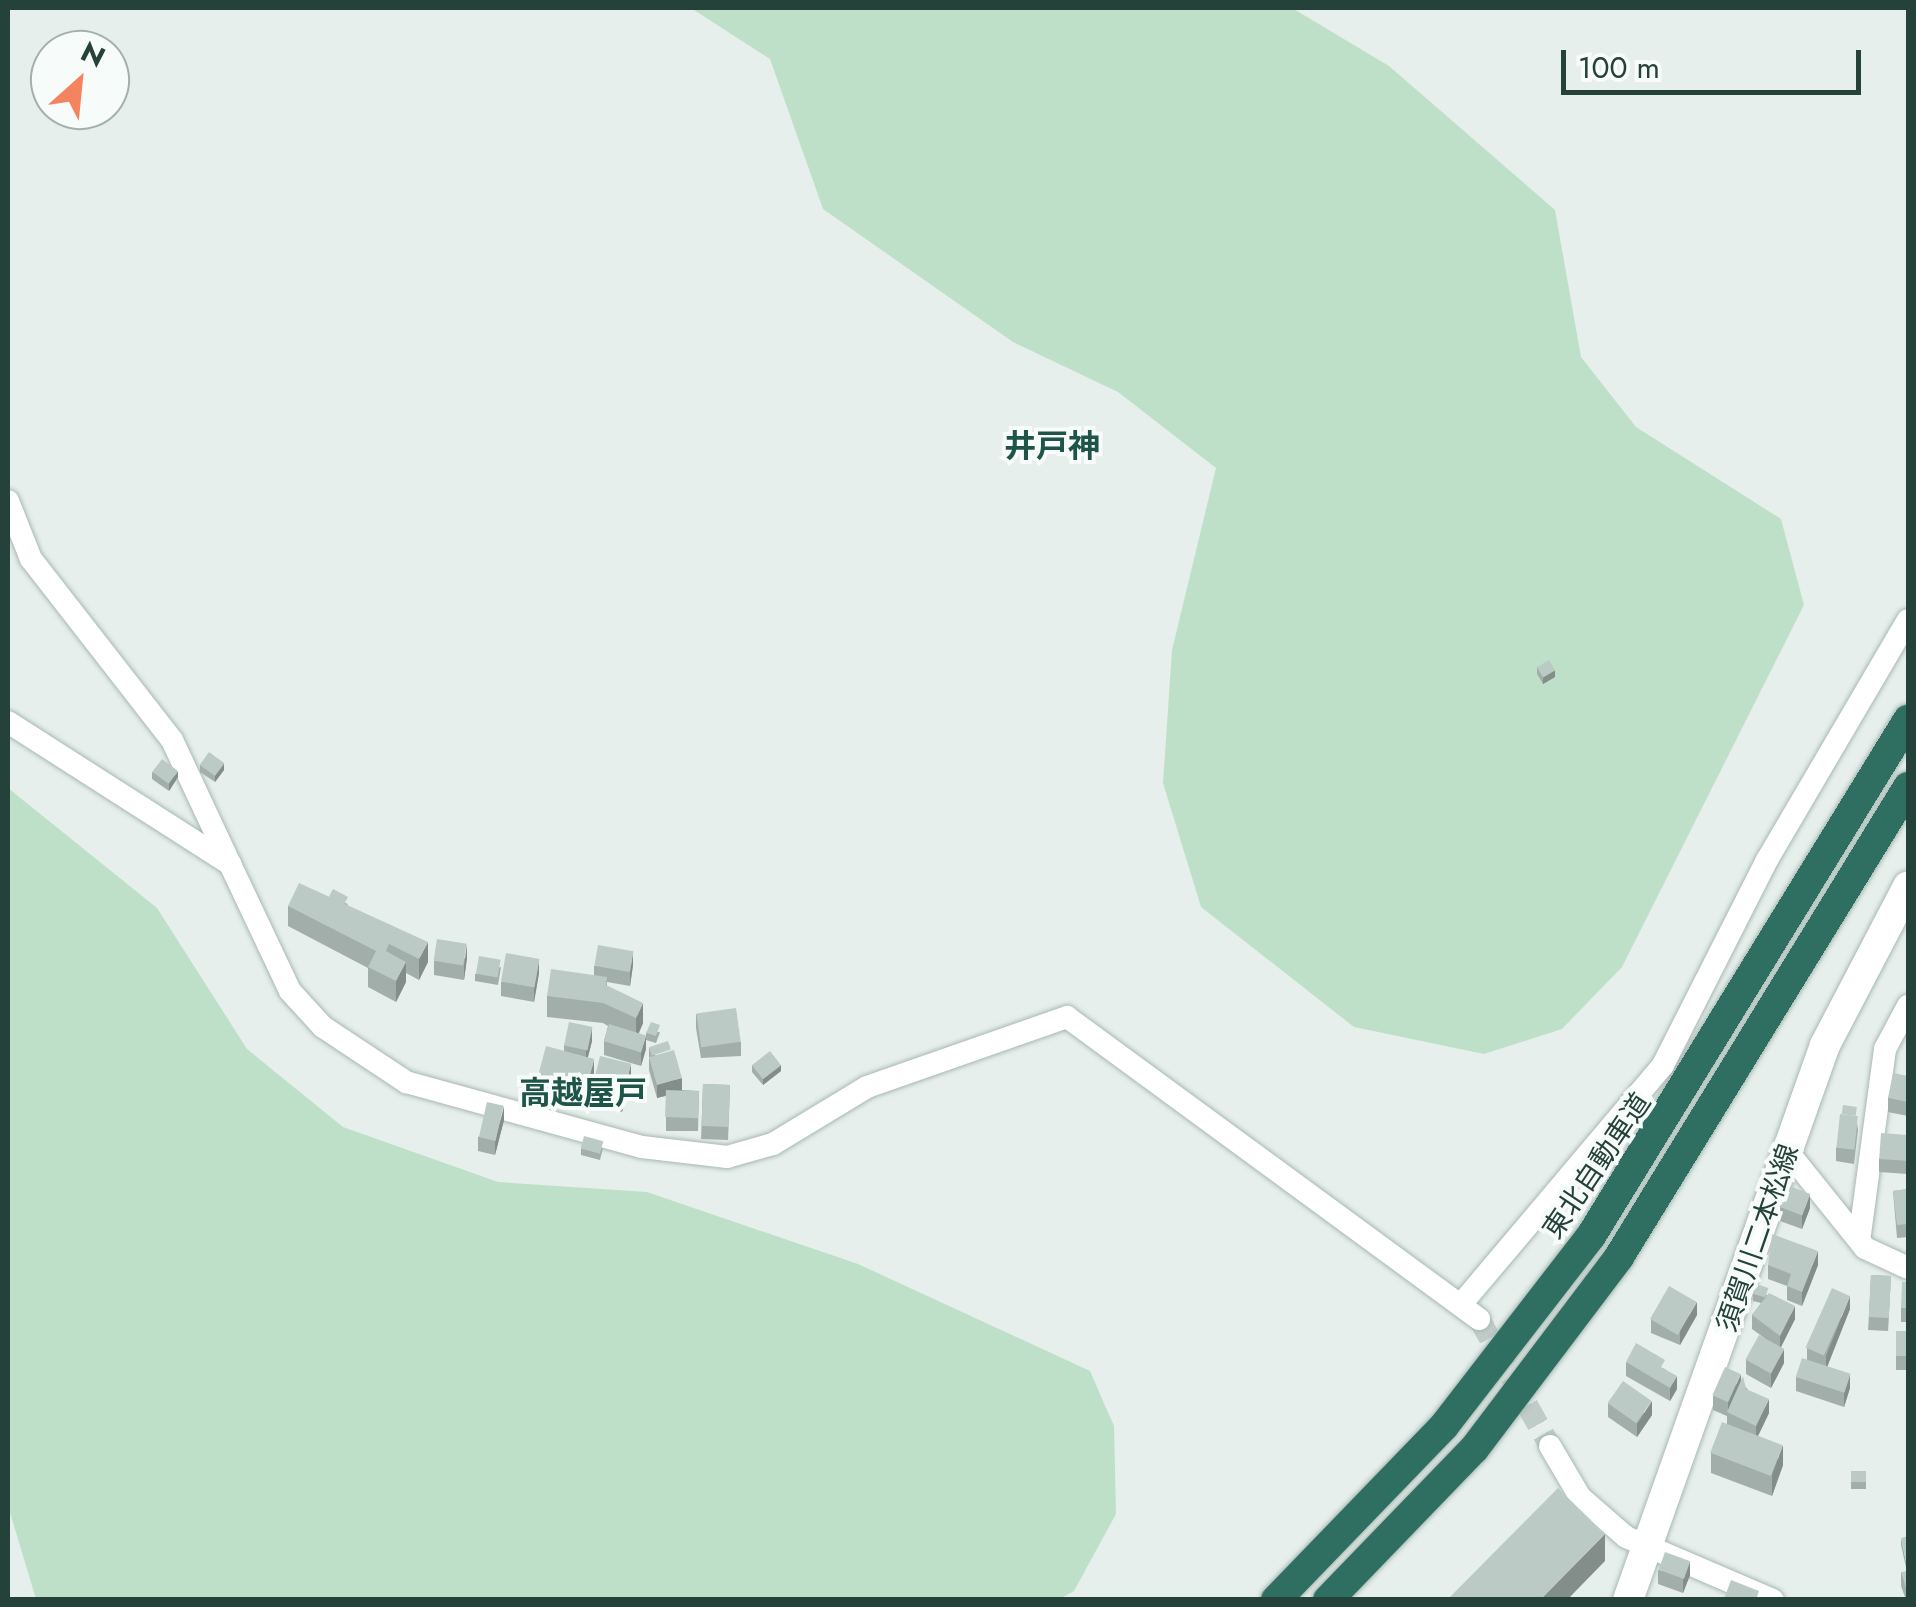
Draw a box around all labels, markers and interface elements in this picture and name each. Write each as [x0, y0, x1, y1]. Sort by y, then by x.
north arrow [30, 30, 130, 130]
scale bar [1566, 30, 1866, 92]
text: N [74, 31, 112, 78]
text: 100 m [1578, 46, 1660, 89]
district label: 井戸神 [1004, 427, 1100, 465]
district label: 高越屋戸 [519, 1074, 647, 1112]
street label: 東北自動車道 [1536, 1087, 1658, 1245]
street label: 須賀川二本松線 [1710, 1140, 1806, 1336]

